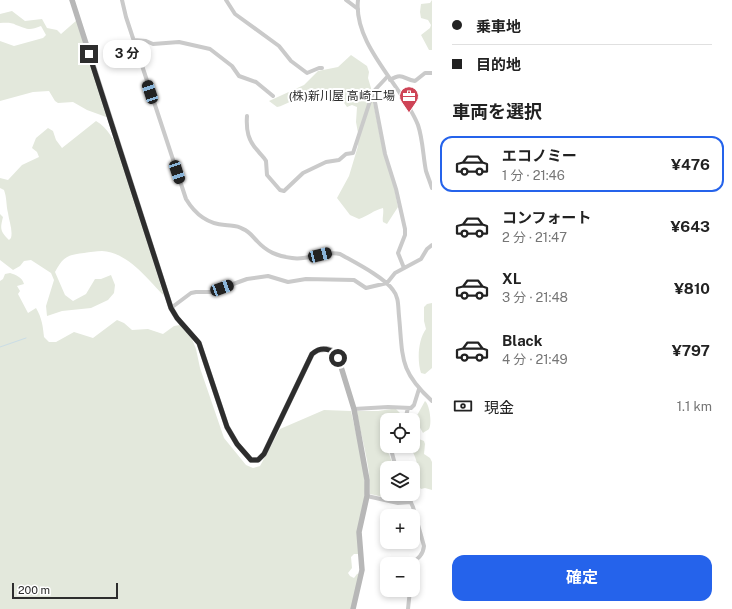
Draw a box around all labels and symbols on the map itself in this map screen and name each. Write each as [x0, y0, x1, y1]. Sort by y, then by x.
callout: 3 分 [103, 40, 151, 68]
route end [80, 45, 98, 63]
car [141, 79, 159, 105]
office icon: (株)新川屋 高崎工場 [398, 85, 420, 113]
place label: (株)新川屋 高崎工場 [289, 89, 395, 103]
car [168, 159, 186, 185]
car [307, 246, 333, 264]
car [209, 278, 235, 298]
route start [329, 349, 347, 367]
scale bar [12, 581, 118, 600]

